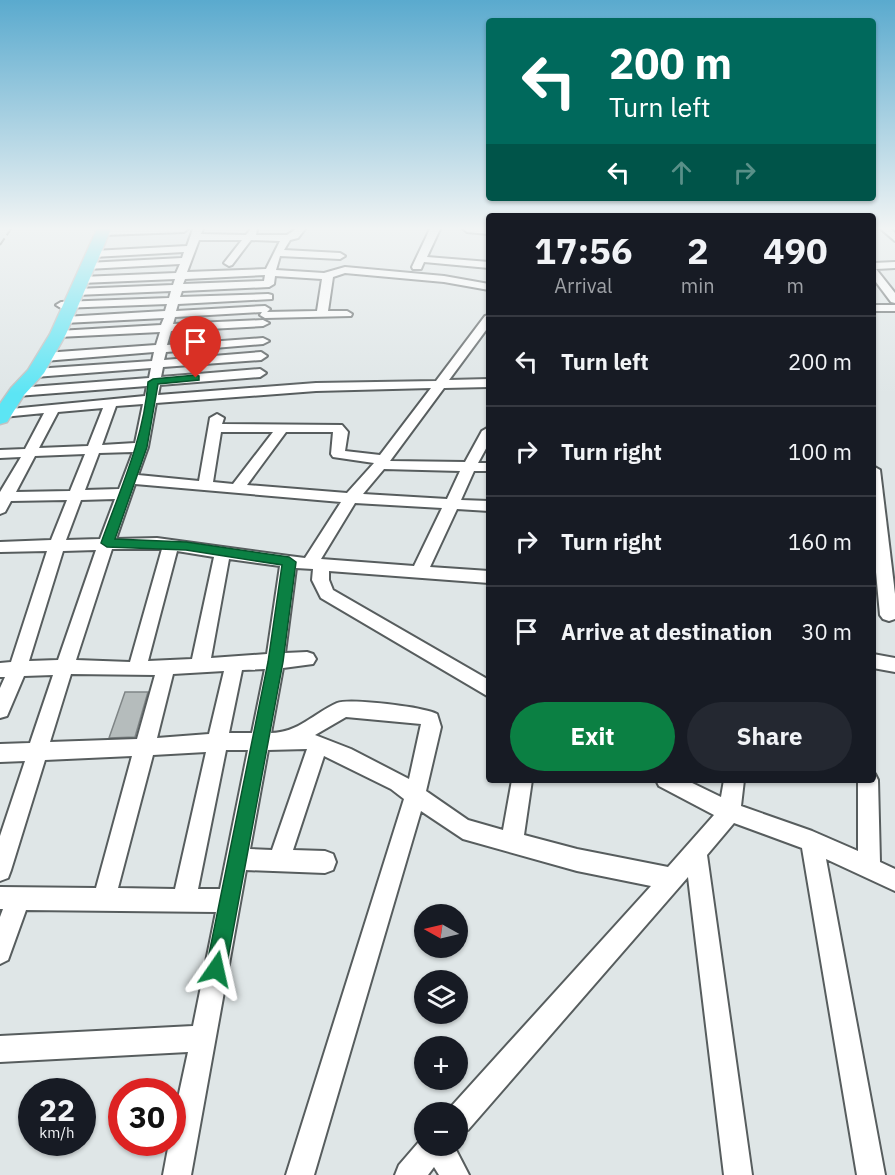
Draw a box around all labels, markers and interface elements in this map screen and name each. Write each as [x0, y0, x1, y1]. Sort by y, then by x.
text: 200 m [609, 36, 732, 91]
icon: left [510, 42, 588, 120]
text: Turn left [609, 89, 710, 124]
icon: left [602, 156, 635, 189]
icon: ahead [665, 156, 698, 189]
icon: right [728, 156, 761, 189]
text: 17:56 [534, 227, 633, 274]
text: 2 [687, 227, 709, 274]
text: 490 [763, 227, 828, 274]
text: Arrival [554, 272, 613, 299]
text: min [681, 272, 715, 299]
text: m [787, 272, 804, 299]
pin [170, 316, 221, 378]
icon: arrive [179, 325, 212, 358]
icon: left [510, 345, 543, 378]
text: Turn left [561, 347, 649, 376]
text: 200 m [788, 347, 852, 376]
icon: right [510, 435, 543, 468]
text: Turn right [561, 437, 662, 466]
text: 100 m [788, 437, 852, 466]
icon: right [510, 525, 543, 558]
text: Turn right [561, 527, 662, 556]
text: 160 m [788, 527, 852, 556]
icon: arrive [510, 615, 543, 648]
text: Arrive at destination [561, 617, 772, 646]
text: 30 m [801, 617, 852, 646]
button: Exit [510, 702, 675, 771]
button: Share [687, 702, 852, 771]
north arrow [414, 904, 468, 958]
map controls [414, 904, 468, 1156]
position arrow [184, 937, 248, 1001]
button: layers [414, 970, 468, 1024]
button: + [414, 1036, 468, 1090]
speed limit sign: 30 [108, 1078, 186, 1156]
text: 22 [39, 1090, 75, 1129]
button: − [414, 1102, 468, 1156]
text: km/h [39, 1123, 75, 1142]

